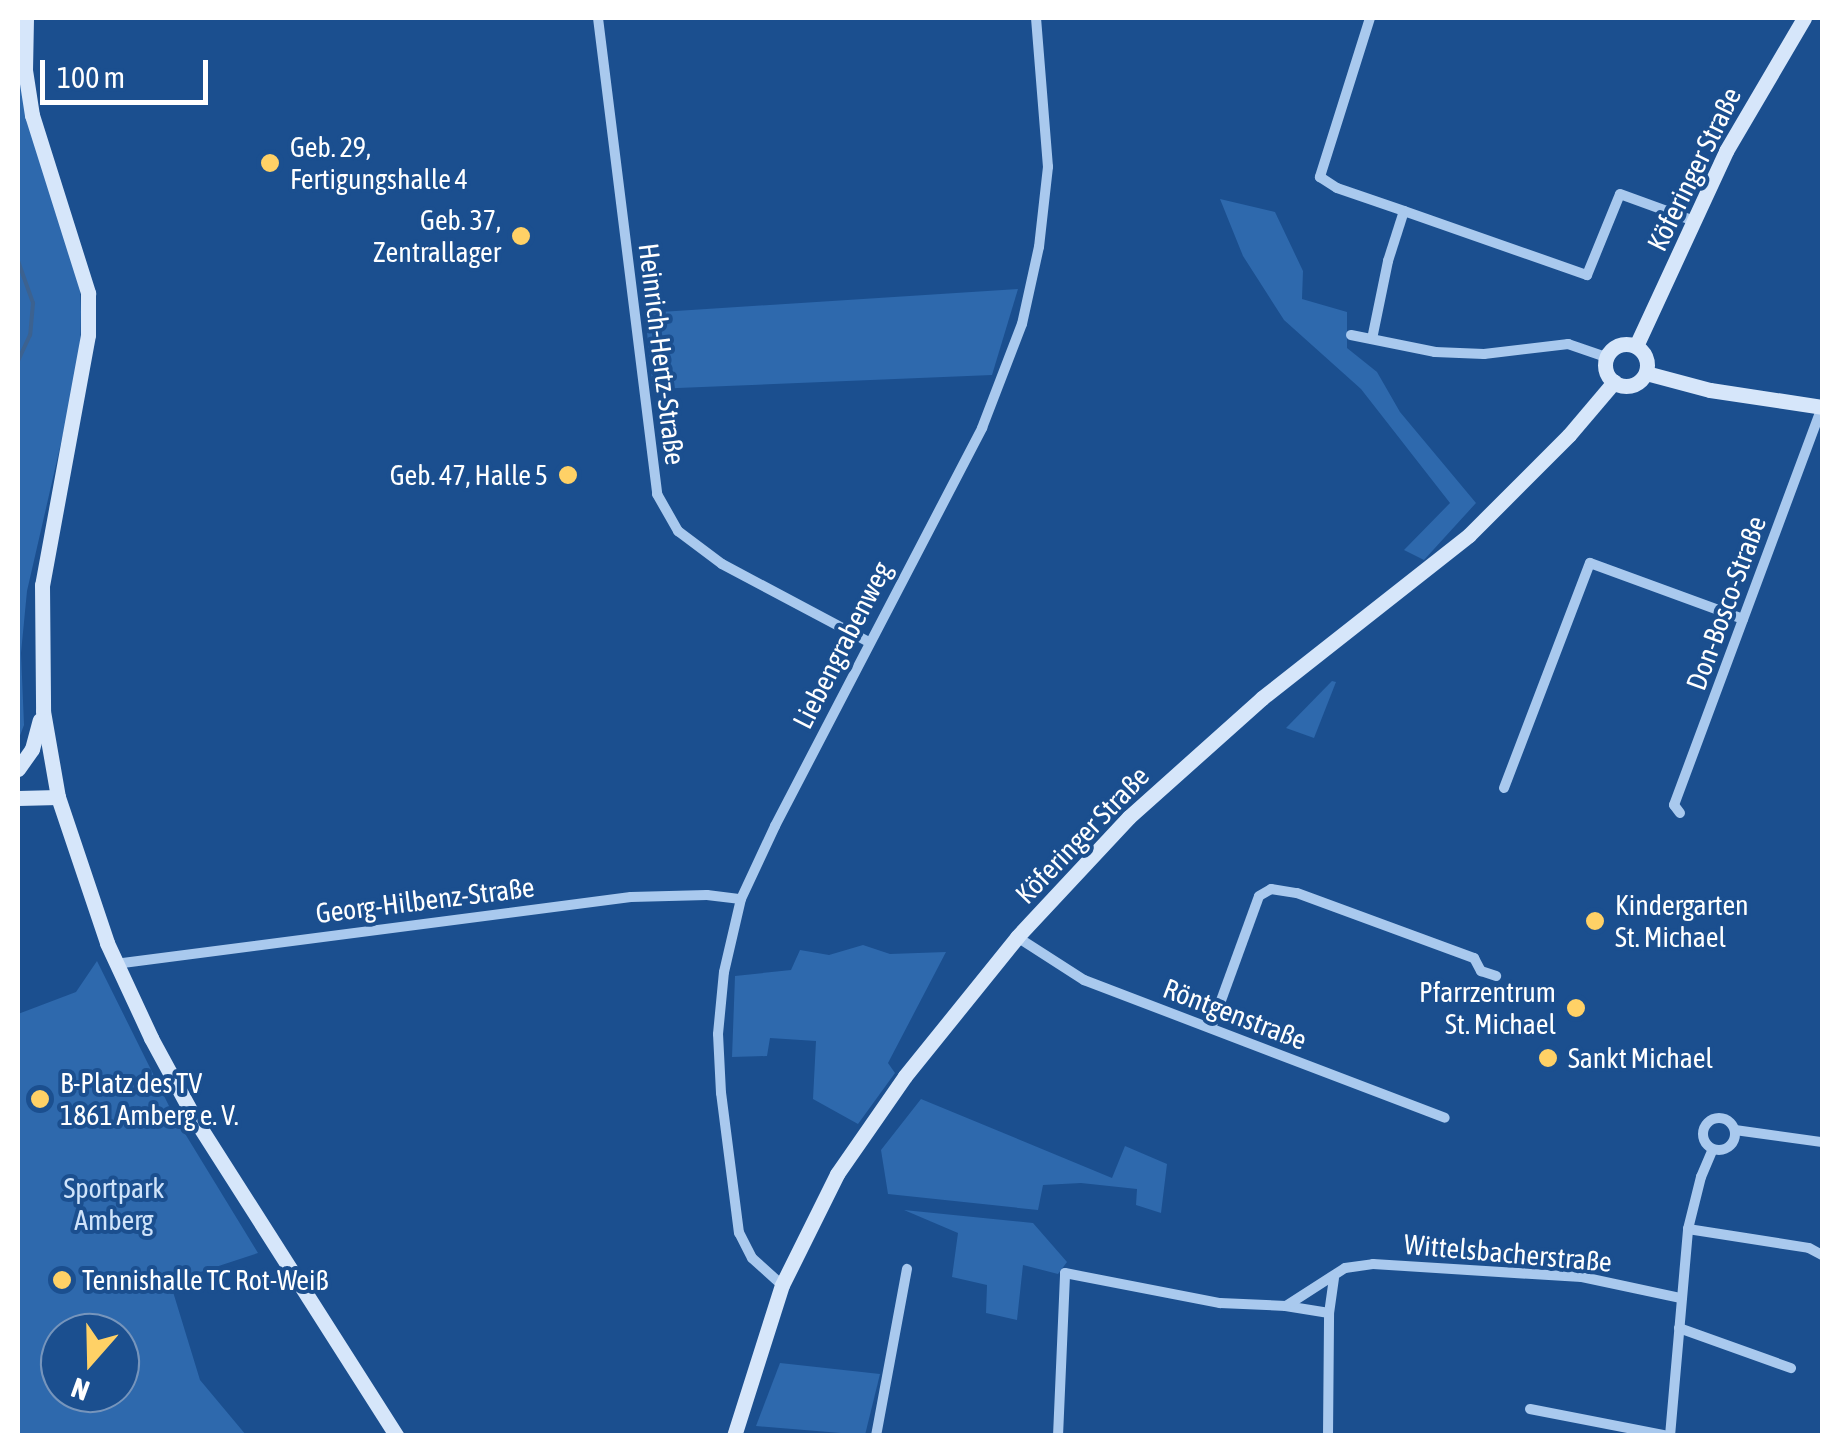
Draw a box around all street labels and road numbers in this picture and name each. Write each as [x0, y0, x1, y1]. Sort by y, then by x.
street label: Köferinger Straße [1640, 82, 1748, 256]
street label: Heinrich-Hertz-Straße [632, 241, 692, 467]
street label: Don-Bosco-Straße [1679, 511, 1773, 695]
street label: Liebengrabenweg [785, 556, 899, 734]
street label: Köferinger Straße [1008, 759, 1156, 911]
street label: Georg-Hilbenz-Straße [314, 870, 536, 930]
street label: Röntgenstraße [1158, 971, 1312, 1057]
street label: Wittelsbacherstraße [1403, 1227, 1613, 1279]

